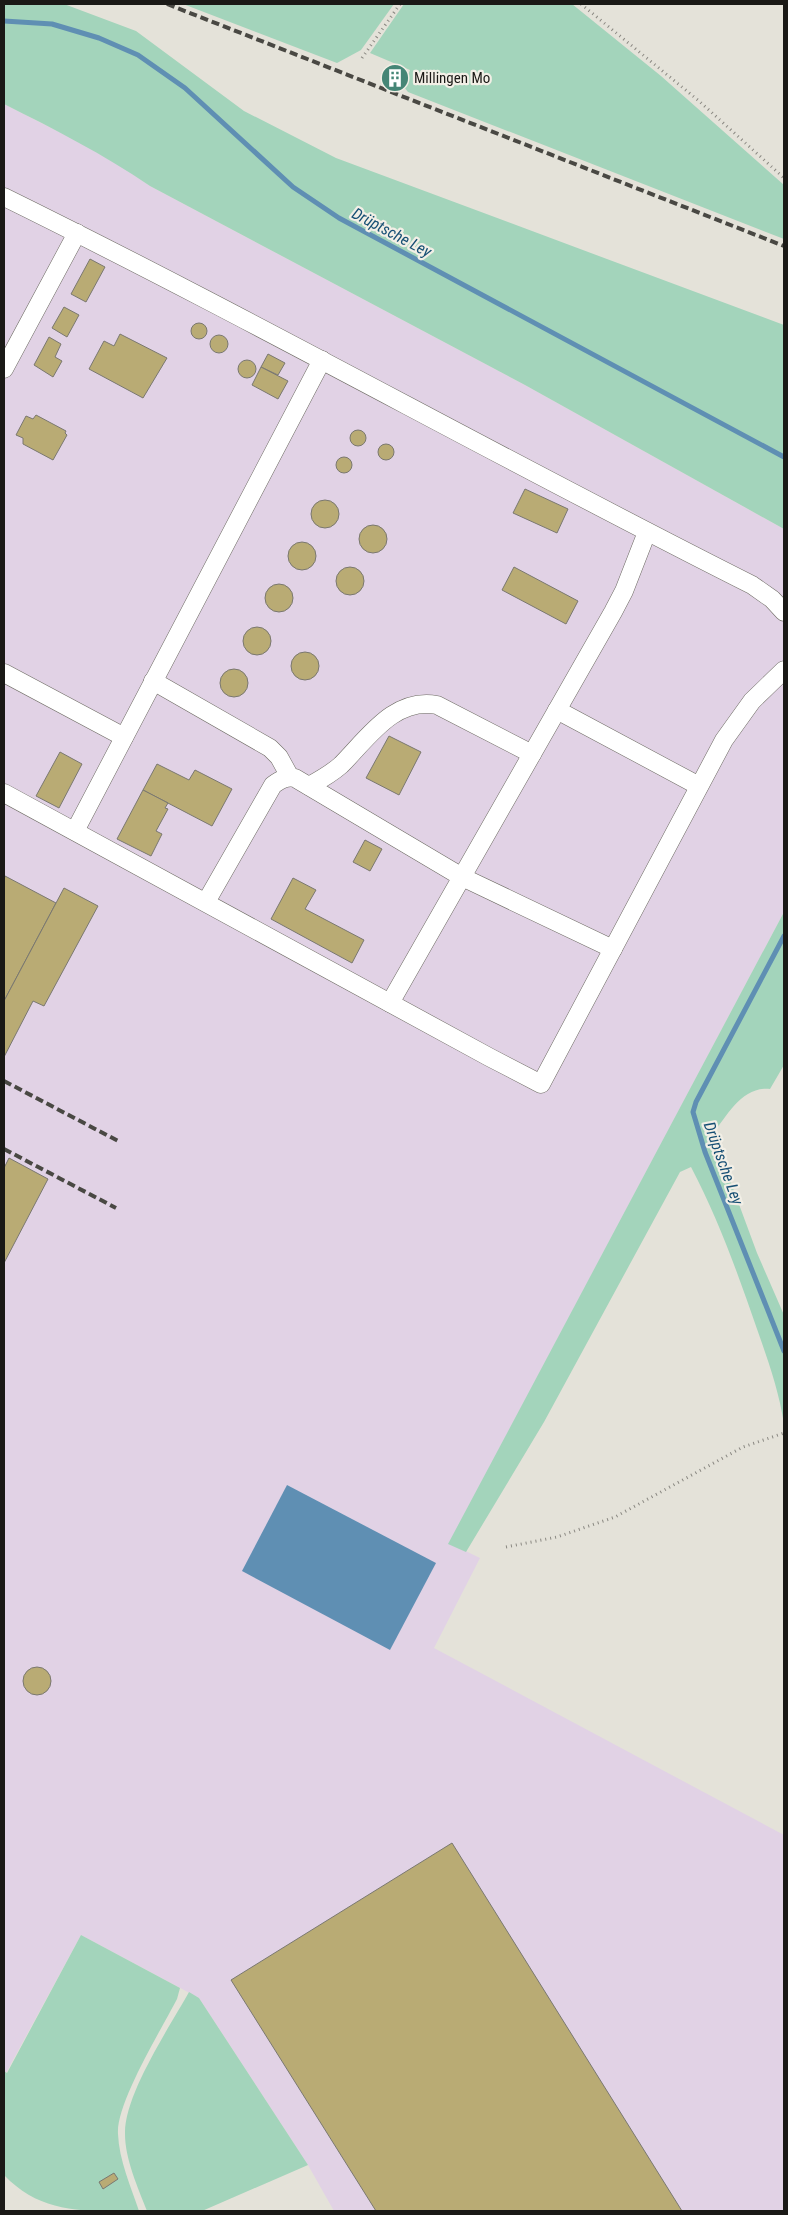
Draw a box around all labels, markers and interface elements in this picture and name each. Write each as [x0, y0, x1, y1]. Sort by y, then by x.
building icon: Millingen Mo [380, 63, 410, 93]
place label: Millingen Mo [414, 69, 490, 87]
water label: Drüptsche Ley [349, 204, 435, 262]
water label: Drüptsche Ley [700, 1119, 748, 1208]

